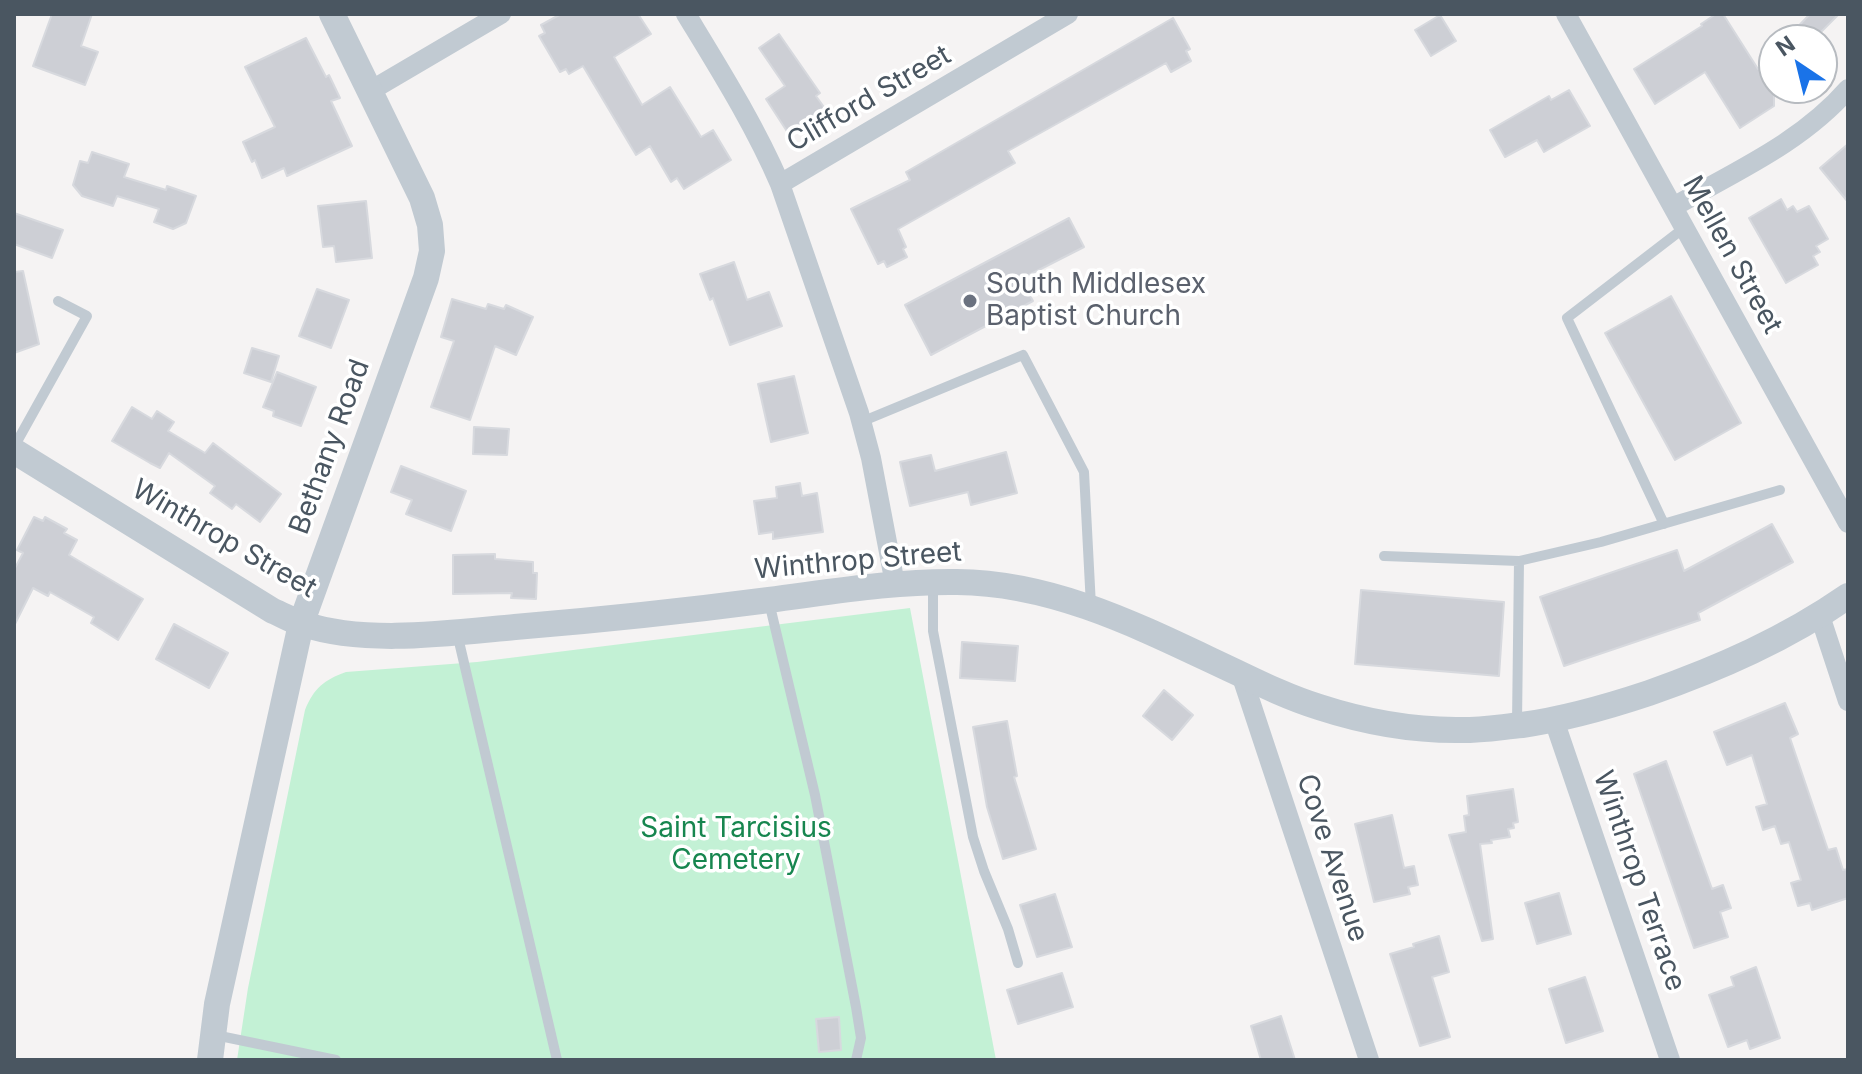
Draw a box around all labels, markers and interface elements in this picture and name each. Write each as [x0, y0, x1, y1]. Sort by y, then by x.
north arrow [1758, 24, 1838, 104]
text: N [1771, 31, 1800, 61]
street label: Clifford Street [781, 39, 957, 159]
street label: Mellen Street [1675, 170, 1789, 340]
place label: South Middlesex Baptist Church [986, 268, 1206, 334]
marker: South Middlesex Baptist Church [961, 292, 979, 310]
street label: Bethany Road [283, 355, 377, 539]
street label: Winthrop Street [126, 473, 322, 605]
street label: Winthrop Street [753, 535, 963, 587]
street label: Winthrop Terrace [1586, 767, 1692, 995]
street label: Cove Avenue [1289, 770, 1375, 946]
park label: Saint Tarcisius Cemetery [640, 812, 832, 878]

